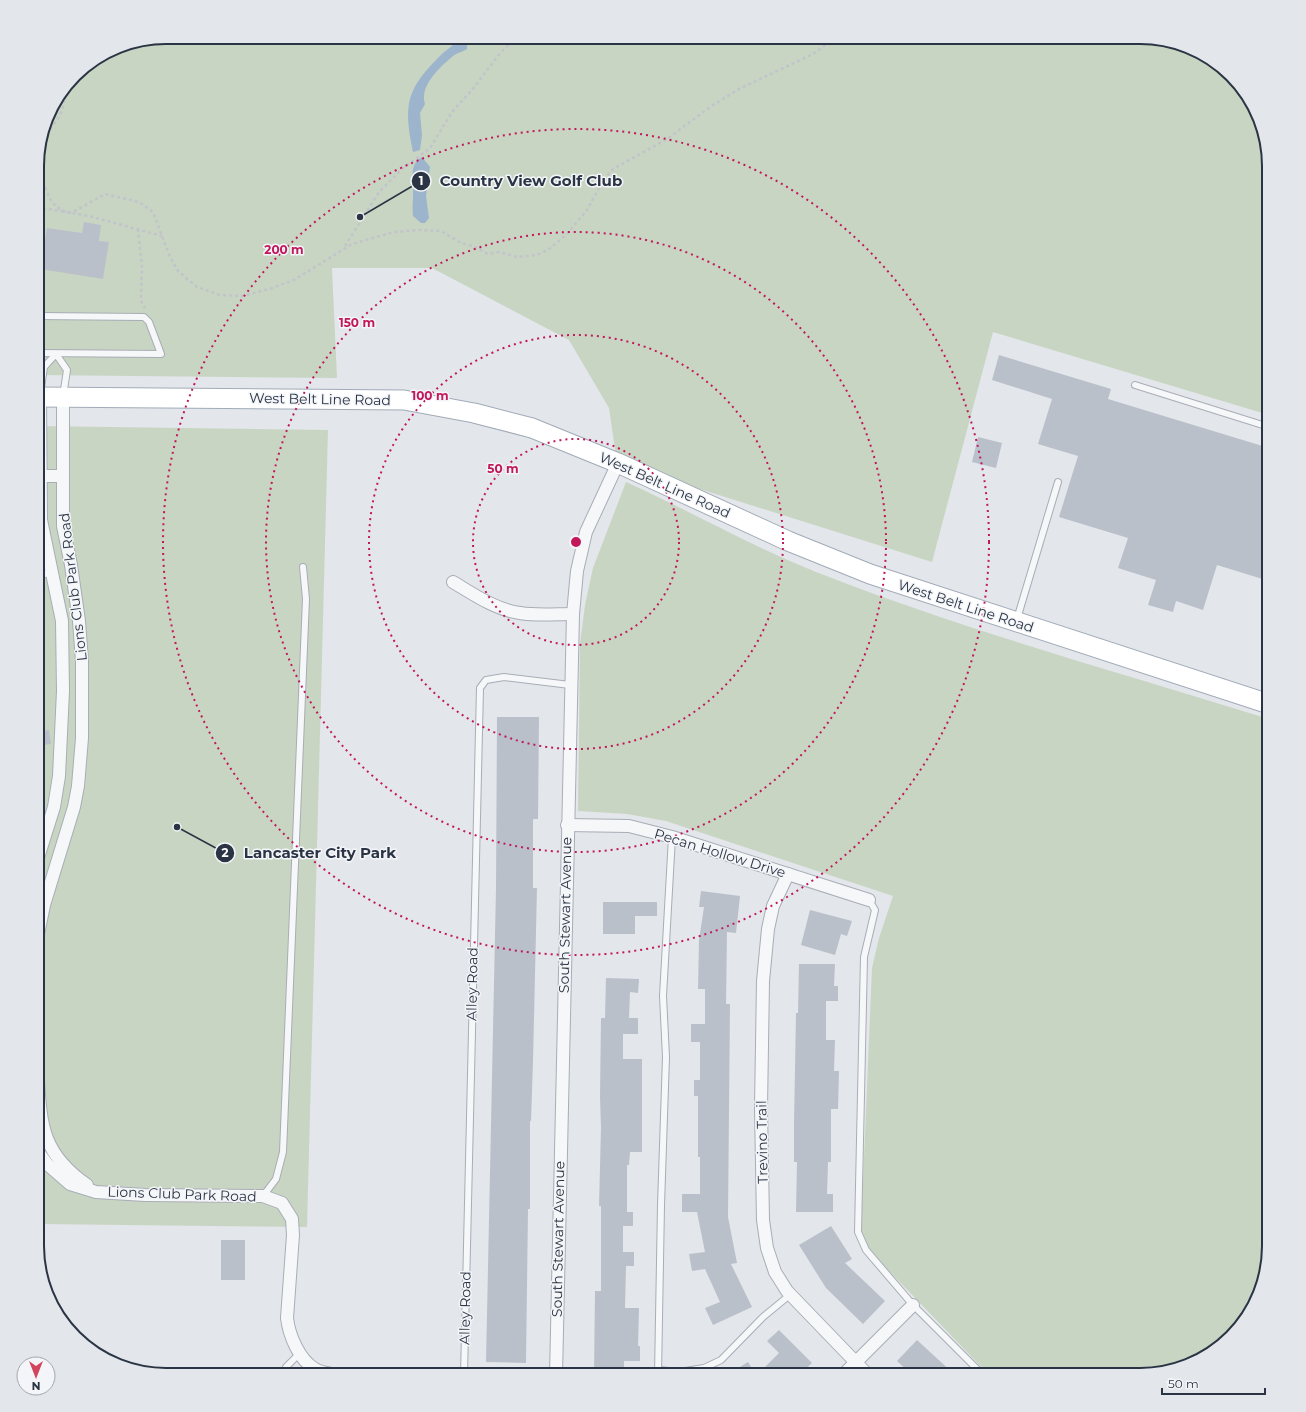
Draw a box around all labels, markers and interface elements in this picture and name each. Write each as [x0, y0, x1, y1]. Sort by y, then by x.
callout: Country View Golf Club [411, 167, 630, 194]
text: Country View Golf Club [440, 171, 622, 190]
text: 1 [419, 173, 423, 188]
text: 200 m [264, 242, 304, 257]
text: 150 m [339, 315, 375, 330]
text: 100 m [412, 388, 448, 403]
street label: West Belt Line Road [249, 389, 391, 409]
street label: West Belt Line Road [597, 448, 733, 522]
text: 50 m [487, 461, 519, 476]
street label: Lions Club Park Road [55, 512, 91, 662]
centre of rings [569, 535, 583, 549]
street label: West Belt Line Road [896, 576, 1036, 636]
street label: Pecan Hollow Drive [652, 824, 788, 882]
street label: South Stewart Avenue [555, 837, 575, 993]
callout: Lancaster City Park [215, 839, 404, 866]
text: Lancaster City Park [244, 843, 396, 862]
text: 2 [221, 845, 229, 860]
street label: Alley Road [462, 947, 482, 1021]
street label: Trevino Trail [752, 1100, 772, 1184]
street label: South Stewart Avenue [548, 1161, 568, 1317]
street label: Lions Club Park Road [107, 1182, 257, 1206]
street label: Alley Road [455, 1271, 475, 1345]
north arrow [16, 1356, 56, 1396]
scale bar [1162, 1370, 1265, 1396]
text: 50 m [1168, 1376, 1199, 1391]
text: N [32, 1379, 40, 1393]

